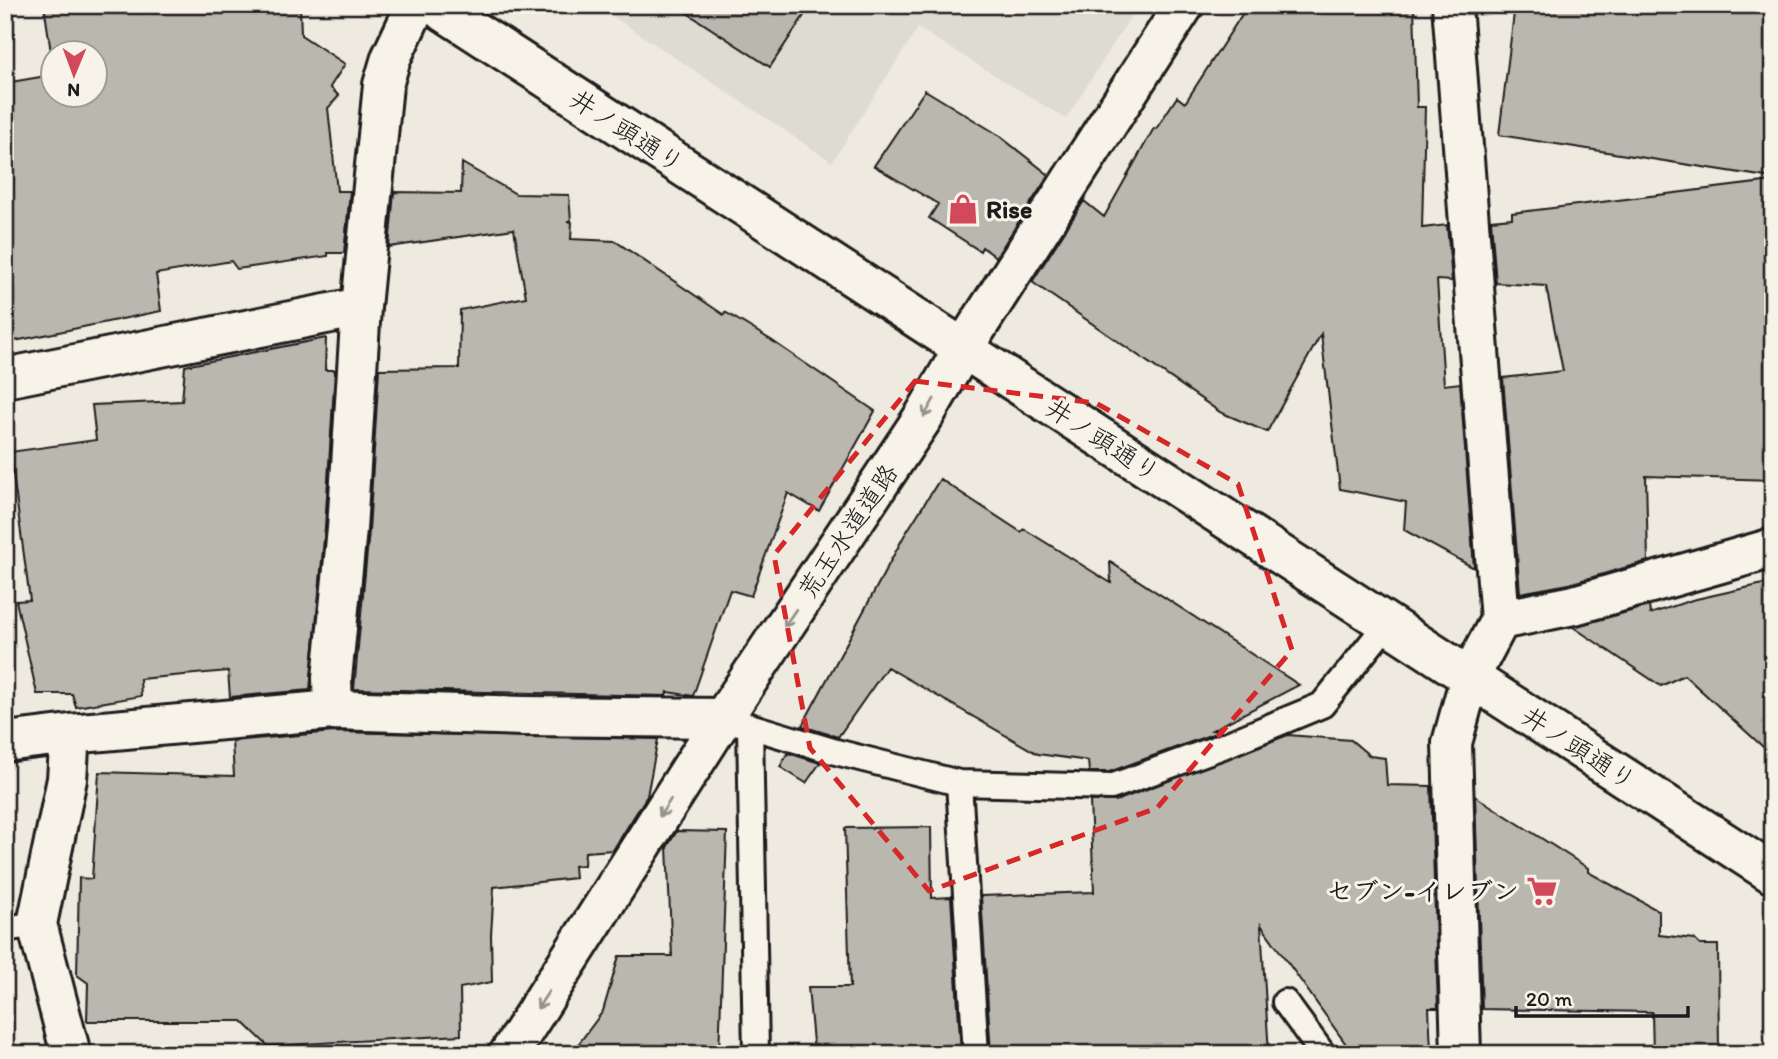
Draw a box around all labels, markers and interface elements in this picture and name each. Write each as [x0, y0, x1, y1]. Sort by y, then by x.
north arrow [38, 38, 108, 108]
text: N [67, 79, 80, 102]
street label: 井ノ頭通り [564, 82, 690, 180]
shop icon: Rise [946, 192, 980, 226]
place label: Rise [986, 193, 1032, 225]
street label: 井ノ頭通り [1040, 391, 1166, 489]
one-way arrow [922, 397, 936, 417]
street label: 荒玉水道道路 [791, 457, 905, 605]
one-way arrow [783, 608, 797, 627]
street label: 井ノ頭通り [1516, 699, 1642, 797]
one-way arrow [658, 798, 672, 818]
supermarket icon: セブン-イレブン [1525, 874, 1559, 908]
place label: セブン-イレブン [1327, 875, 1519, 907]
scale bar [1516, 975, 1687, 1019]
text: 20 m [1526, 986, 1573, 1011]
one-way arrow [535, 990, 550, 1009]

